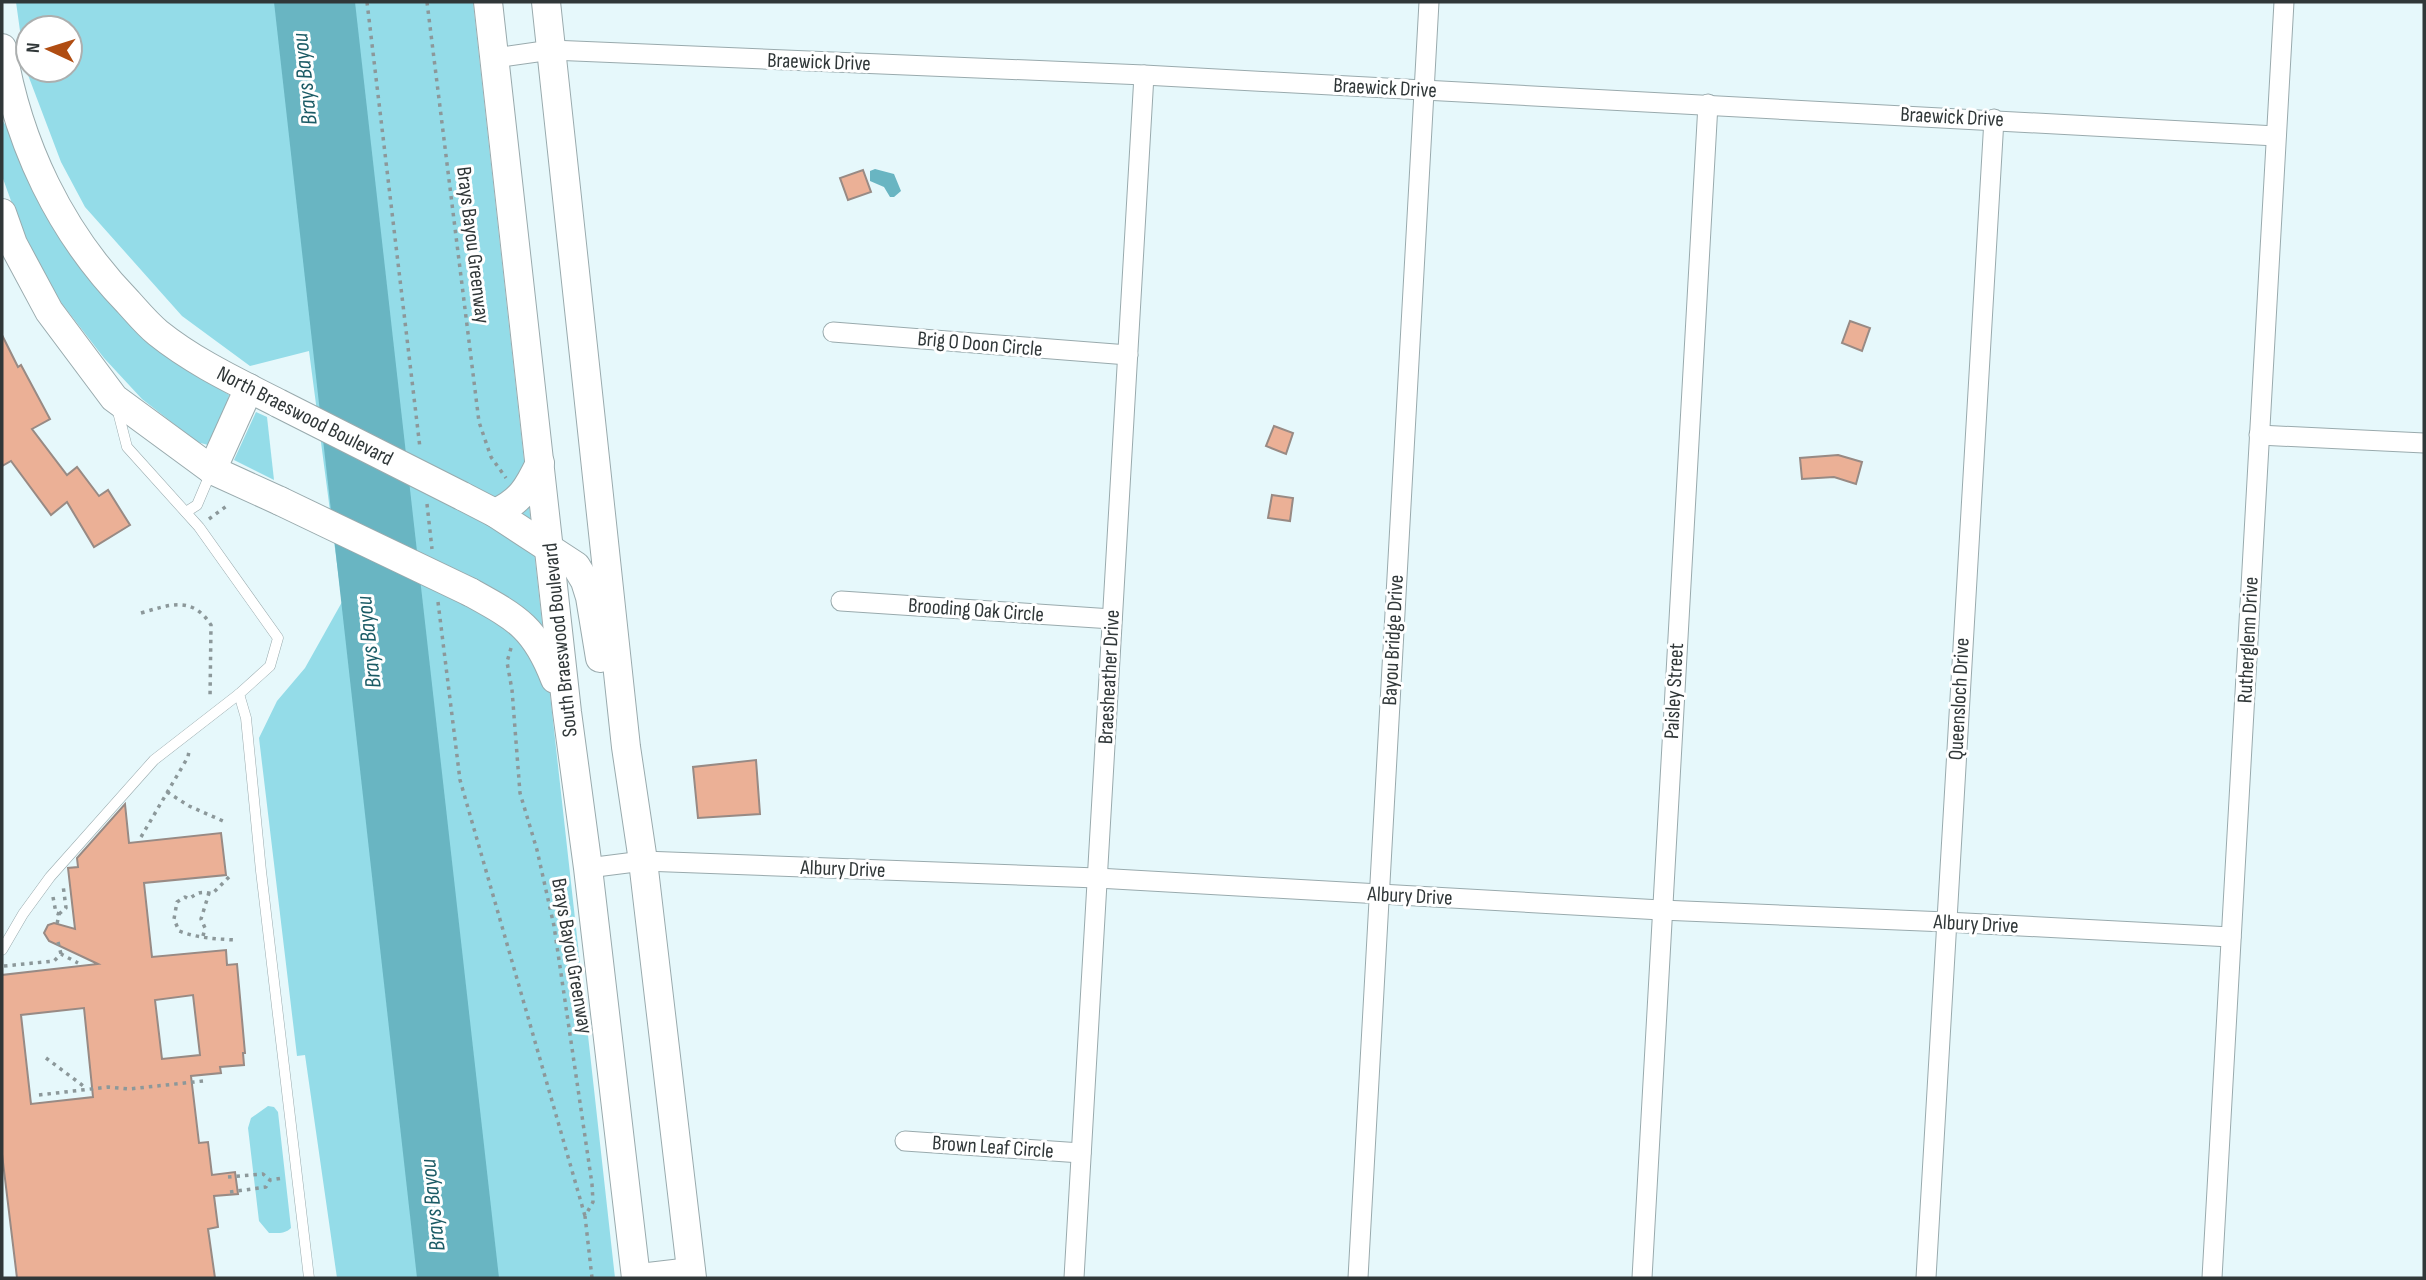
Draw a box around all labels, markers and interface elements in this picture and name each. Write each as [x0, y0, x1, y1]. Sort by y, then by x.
north arrow [14, 14, 84, 84]
water label: Brays Bayou [286, 31, 324, 126]
text: N [22, 42, 45, 54]
street label: Braewick Drive [767, 48, 871, 76]
street label: Braewick Drive [1333, 73, 1437, 103]
street label: Braewick Drive [1900, 102, 2004, 132]
street label: Brays Bayou Greenway [451, 165, 495, 325]
street label: Brig O Doon Circle [916, 326, 1044, 362]
street label: North Braeswood Boulevard [213, 361, 397, 471]
street label: South Braeswood Boulevard [537, 542, 583, 738]
street label: Bayou Bridge Drive [1377, 574, 1409, 706]
street label: Rutherglenn Drive [2232, 576, 2264, 704]
street label: Brooding Oak Circle [907, 593, 1045, 627]
water label: Brays Bayou [350, 594, 388, 689]
street label: Braesheather Drive [1093, 609, 1125, 745]
street label: Queensloch Drive [1943, 637, 1975, 761]
street label: Paisley Street [1659, 642, 1689, 740]
street label: Albury Drive [799, 855, 886, 883]
street label: Brays Bayou Greenway [546, 876, 598, 1036]
street label: Albury Drive [1366, 881, 1453, 911]
street label: Albury Drive [1932, 909, 2019, 939]
street label: Brown Leaf Circle [931, 1130, 1055, 1164]
water label: Brays Bayou [414, 1157, 452, 1252]

